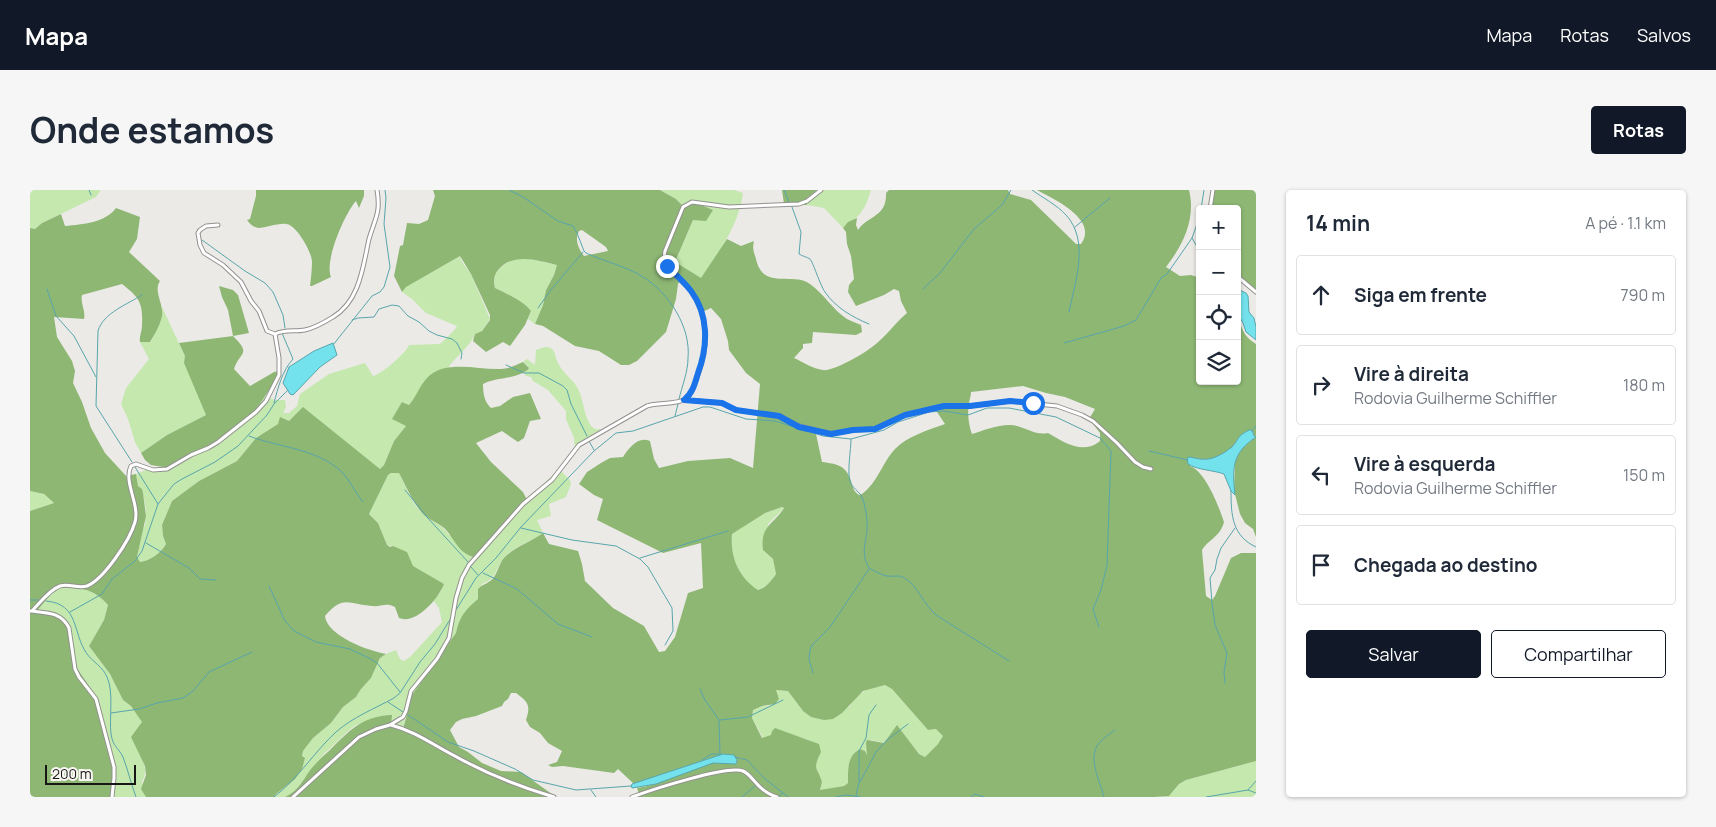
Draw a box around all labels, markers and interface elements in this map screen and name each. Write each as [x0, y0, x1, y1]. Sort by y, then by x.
text: Mapa [25, 19, 88, 52]
text: Mapa [1486, 23, 1532, 47]
text: Rotas [1560, 23, 1609, 47]
text: Salvos [1637, 23, 1691, 47]
text: Onde estamos [30, 106, 274, 154]
button: Rotas [1591, 106, 1686, 154]
map controls [1196, 205, 1241, 385]
button: + [1196, 205, 1241, 250]
text: 14 min [1306, 209, 1370, 237]
text: A pé · 1.1 km [1585, 212, 1666, 234]
button: − [1196, 250, 1241, 295]
route end [656, 255, 679, 278]
icon: ahead [1307, 281, 1335, 309]
text: Siga em frente [1354, 282, 1487, 308]
text: 790 m [1621, 284, 1665, 306]
button: locate [1196, 295, 1241, 340]
button: layers [1196, 340, 1241, 385]
text: Vire à direita [1354, 361, 1469, 387]
icon: right [1307, 371, 1335, 399]
text: 180 m [1623, 374, 1665, 396]
text: Rodovia Guilherme Schiffler [1354, 387, 1557, 409]
route start [1022, 392, 1045, 415]
text: Vire à esquerda [1354, 451, 1495, 477]
icon: left [1307, 461, 1335, 489]
text: 150 m [1623, 464, 1665, 486]
text: Rodovia Guilherme Schiffler [1354, 477, 1557, 499]
icon: arrive [1307, 551, 1335, 579]
text: Chegada ao destino [1354, 552, 1537, 578]
button: Salvar [1306, 630, 1481, 678]
button: Compartilhar [1491, 630, 1666, 678]
scale bar [45, 762, 136, 785]
text: 200 m [52, 764, 92, 783]

